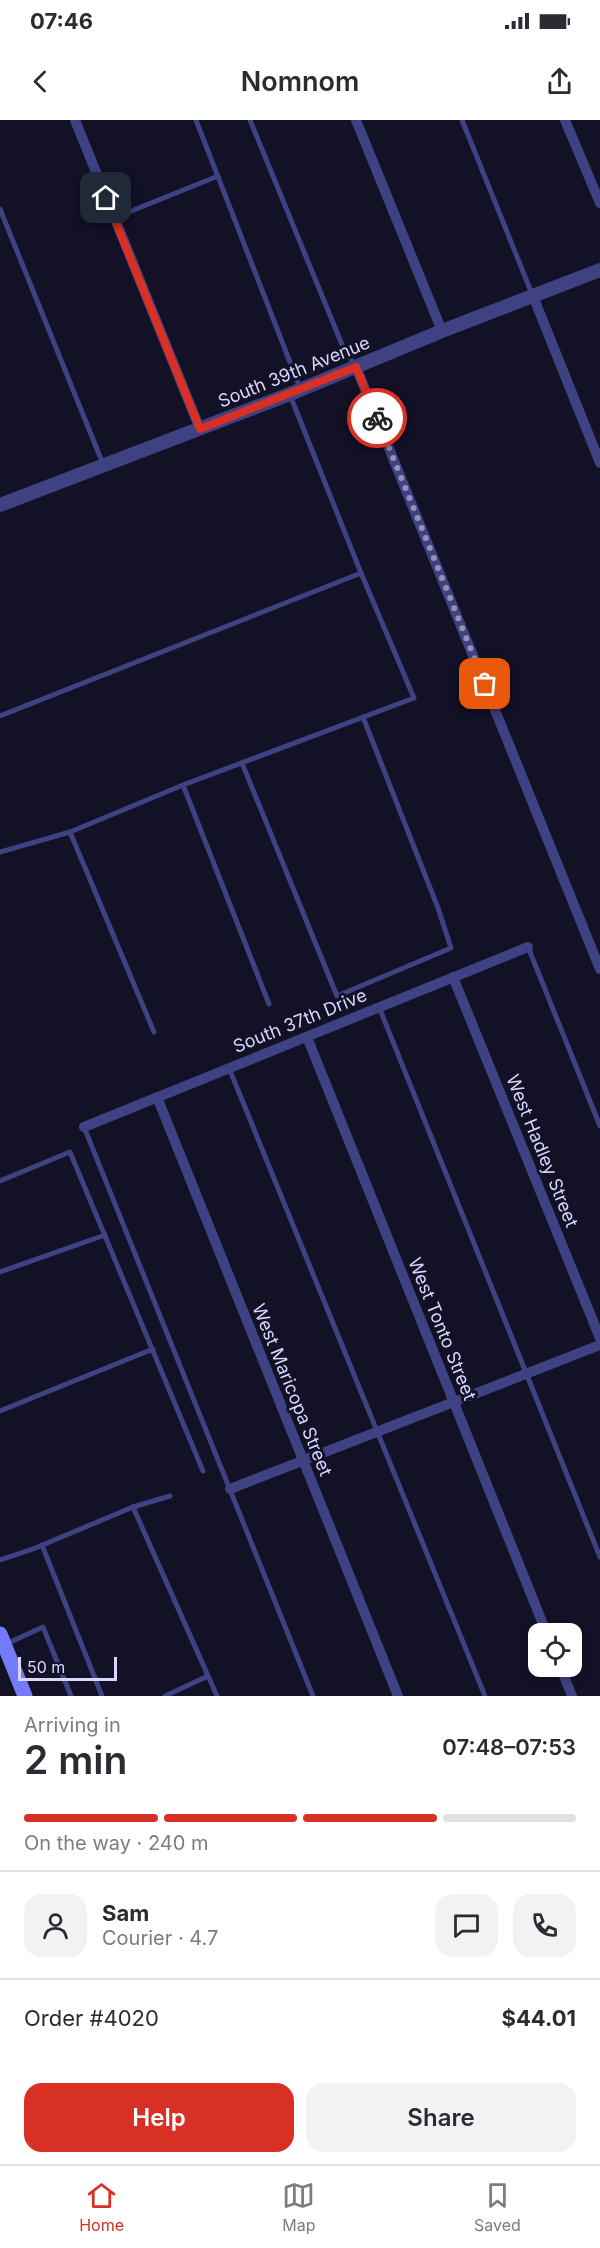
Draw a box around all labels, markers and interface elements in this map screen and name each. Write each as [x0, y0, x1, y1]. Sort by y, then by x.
text: 07:46 [30, 8, 93, 34]
icon: back [24, 65, 57, 98]
text: Nomnom [241, 65, 359, 98]
icon: share [543, 65, 576, 98]
pin [80, 172, 131, 223]
icon: home [89, 181, 122, 214]
street label: South 39th Avenue [215, 331, 373, 412]
courier [347, 388, 407, 448]
icon: bike [361, 402, 394, 435]
pin [459, 658, 510, 709]
icon: bag [468, 667, 501, 700]
street label: South 37th Drive [230, 984, 370, 1057]
street label: West Hadley Street [502, 1071, 583, 1230]
street label: West Tonto Street [404, 1255, 481, 1403]
street label: West Maricopa Street [248, 1301, 337, 1479]
map controls [528, 1623, 582, 1677]
button: locate [528, 1623, 582, 1677]
scale bar [18, 1654, 117, 1682]
text: 50 m [27, 1657, 65, 1677]
text: Arriving in [24, 1713, 121, 1737]
text: 07:48–07:53 [442, 1734, 576, 1760]
text: 2 min [24, 1736, 127, 1783]
text: On the way · 240 m [24, 1831, 209, 1855]
button: person [24, 1894, 87, 1957]
button: chat [435, 1894, 498, 1957]
button: phone [513, 1894, 576, 1957]
text: Sam [102, 1900, 149, 1926]
text: Courier · 4.7 [102, 1926, 218, 1950]
text: Order #4020 [24, 2005, 159, 2031]
text: $44.01 [502, 2005, 576, 2031]
button: Help [24, 2083, 294, 2152]
button: Share [306, 2083, 576, 2152]
tab: Home [79, 2179, 124, 2235]
tab: Map [282, 2179, 316, 2235]
tab: Saved [474, 2179, 521, 2235]

